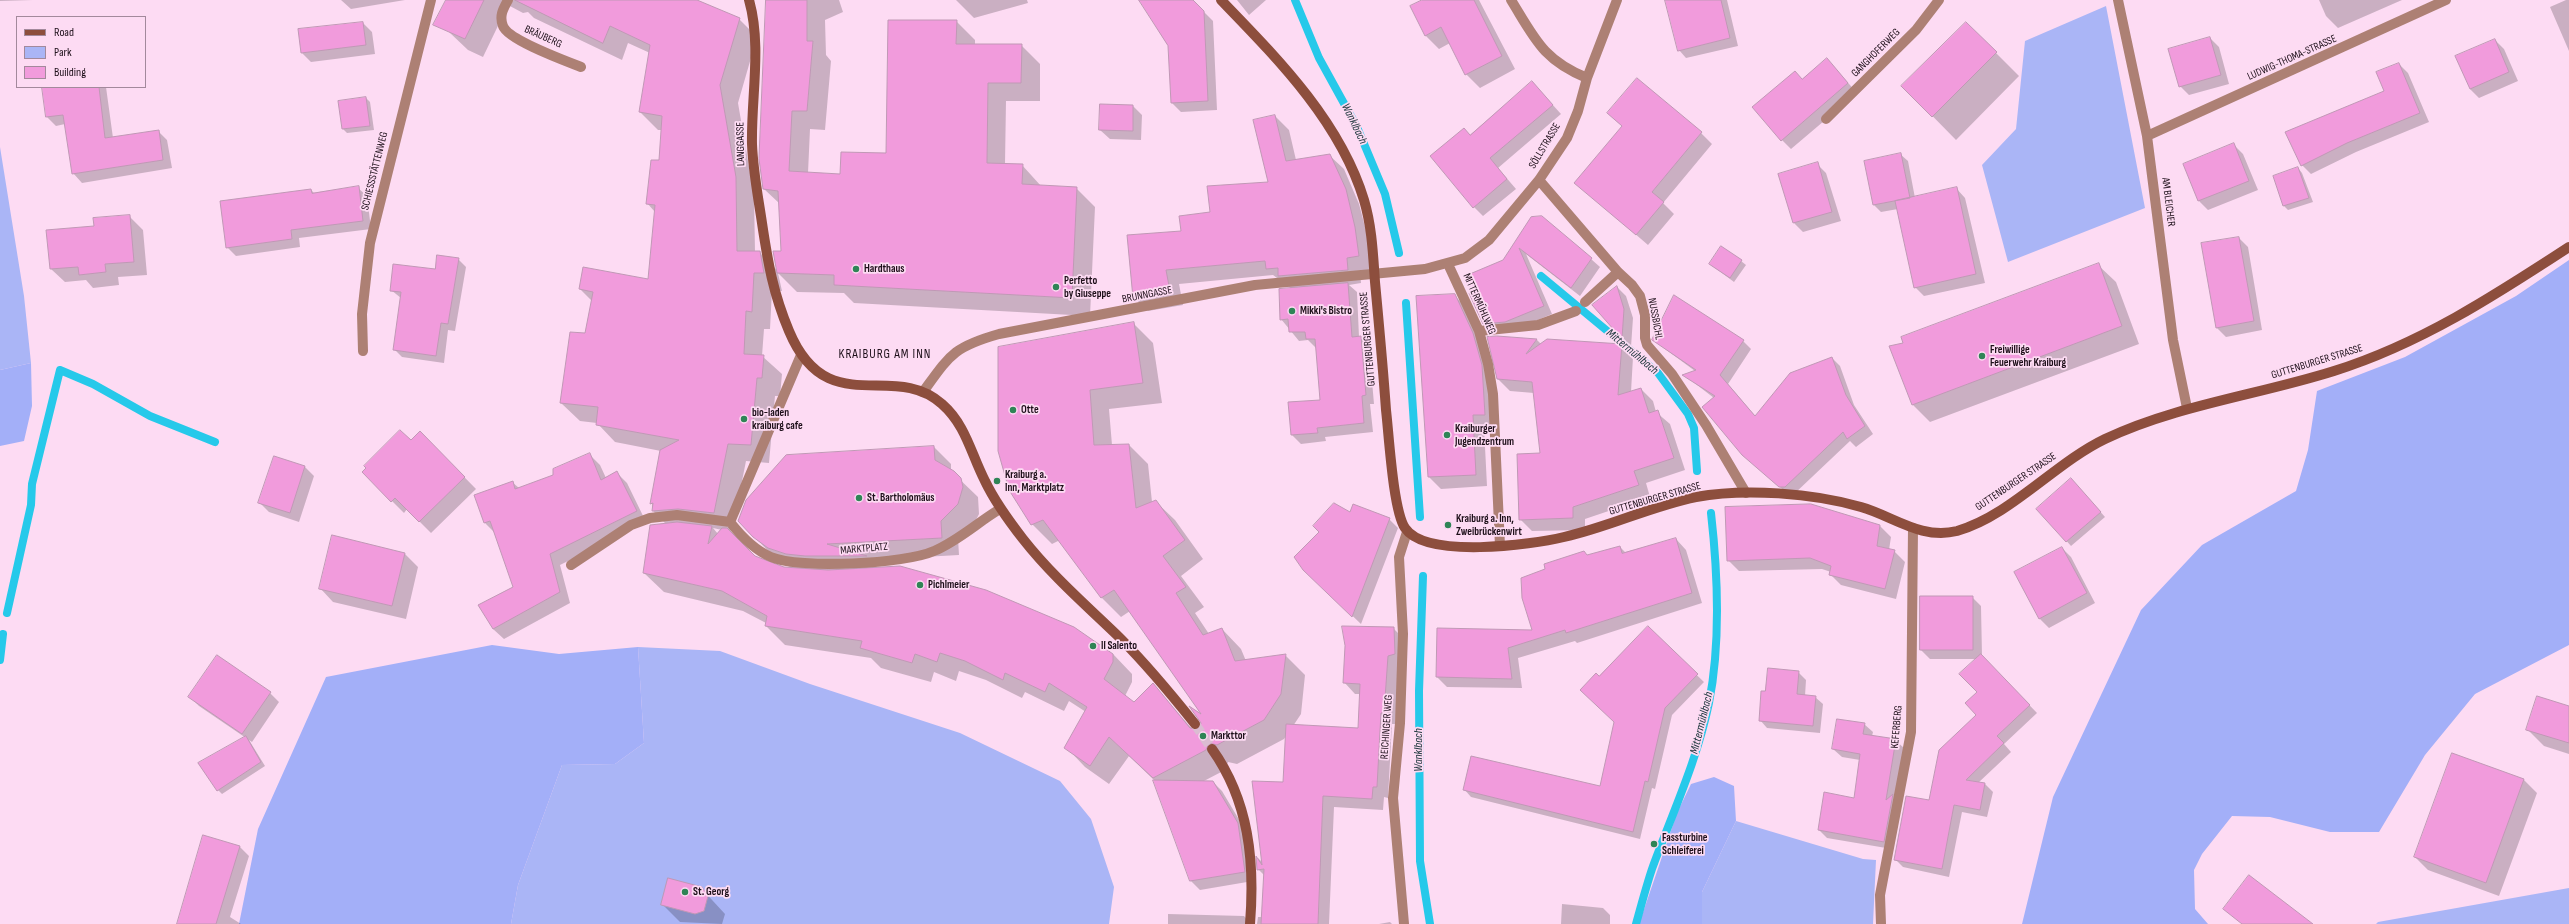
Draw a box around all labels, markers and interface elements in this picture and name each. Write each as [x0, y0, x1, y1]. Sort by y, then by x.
legend [16, 16, 146, 88]
street label: BRÄUBERG [522, 23, 564, 51]
text: Road [54, 25, 74, 40]
street label: GANGHOFERWEG [1849, 26, 1903, 80]
street label: LUDWIG-THOMA-STRASSE [2245, 32, 2339, 84]
text: Park [54, 45, 72, 60]
text: Building [54, 65, 86, 80]
water label: Wanklbach [1338, 101, 1370, 147]
street label: SÖLLSTRASSE [1526, 121, 1564, 171]
street label: LANGGASSE [734, 122, 748, 166]
street label: SCHIESSSTÄTTENWEG [359, 130, 391, 212]
street label: AM BLEICHER [2158, 177, 2178, 227]
place label: Hardthaus [864, 262, 904, 276]
marker: Hardthaus [851, 264, 861, 274]
street label: MITTERMÜHLWEG [1460, 271, 1498, 337]
place label: Perfetto by Giuseppe [1064, 274, 1111, 300]
marker: Perfetto by Giuseppe [1051, 282, 1061, 292]
street label: BRUNNGASSE [1121, 284, 1173, 306]
street label: GUTTENBURGER STRASSE [1357, 291, 1379, 387]
street label: NUSSBICHL [1645, 297, 1665, 341]
place label: Mikki's Bistro [1300, 304, 1352, 318]
marker: Mikki's Bistro [1287, 306, 1297, 316]
water label: Mittermühlbach [1603, 326, 1661, 378]
street label: GUTTENBURGER STRASSE [2270, 342, 2364, 382]
place label: Freiwillige Feuerwehr Kraiburg [1990, 343, 2066, 369]
district label: KRAIBURG AM INN [839, 347, 931, 363]
marker: Freiwillige Feuerwehr Kraiburg [1977, 351, 1987, 361]
place label: Otte [1021, 403, 1039, 417]
marker: Otte [1008, 405, 1018, 415]
place label: bio-laden kraiburg cafe [752, 406, 803, 432]
marker: bio-laden kraiburg cafe [739, 414, 749, 424]
place label: Kraiburger Jugendzentrum [1455, 422, 1514, 448]
marker: Kraiburger Jugendzentrum [1442, 430, 1452, 440]
street label: GUTTENBURGER STRASSE [1973, 450, 2059, 514]
place label: Kraiburg a. Inn, Marktplatz [1005, 468, 1064, 494]
marker: Kraiburg a. Inn, Marktplatz [992, 476, 1002, 486]
street label: GUTTENBURGER STRASSE [1608, 480, 1702, 518]
place label: St. Bartholomäus [867, 491, 934, 505]
marker: St. Bartholomäus [854, 493, 864, 503]
place label: Kraiburg a. Inn, Zweibrückenwirt [1456, 512, 1522, 538]
marker: Kraiburg a. Inn, Zweibrückenwirt [1443, 520, 1453, 530]
street label: MARKTPLATZ [840, 540, 888, 558]
place label: Pichlmeier [928, 578, 969, 592]
marker: Pichlmeier [915, 580, 925, 590]
place label: Il Salento [1101, 639, 1137, 653]
marker: Il Salento [1088, 641, 1098, 651]
water label: Mittermühlbach [1687, 690, 1717, 756]
street label: REICHINGER WEG [1378, 694, 1396, 760]
street label: KEFERBERG [1889, 705, 1905, 749]
water label: Wanklbach [1412, 728, 1426, 772]
place label: Markttor [1211, 729, 1246, 743]
marker: Markttor [1198, 731, 1208, 741]
place label: Fassturbine Schleiferei [1662, 831, 1707, 857]
marker: Fassturbine Schleiferei [1649, 839, 1659, 849]
place label: St. Georg [693, 885, 729, 899]
marker: St. Georg [680, 887, 690, 897]

